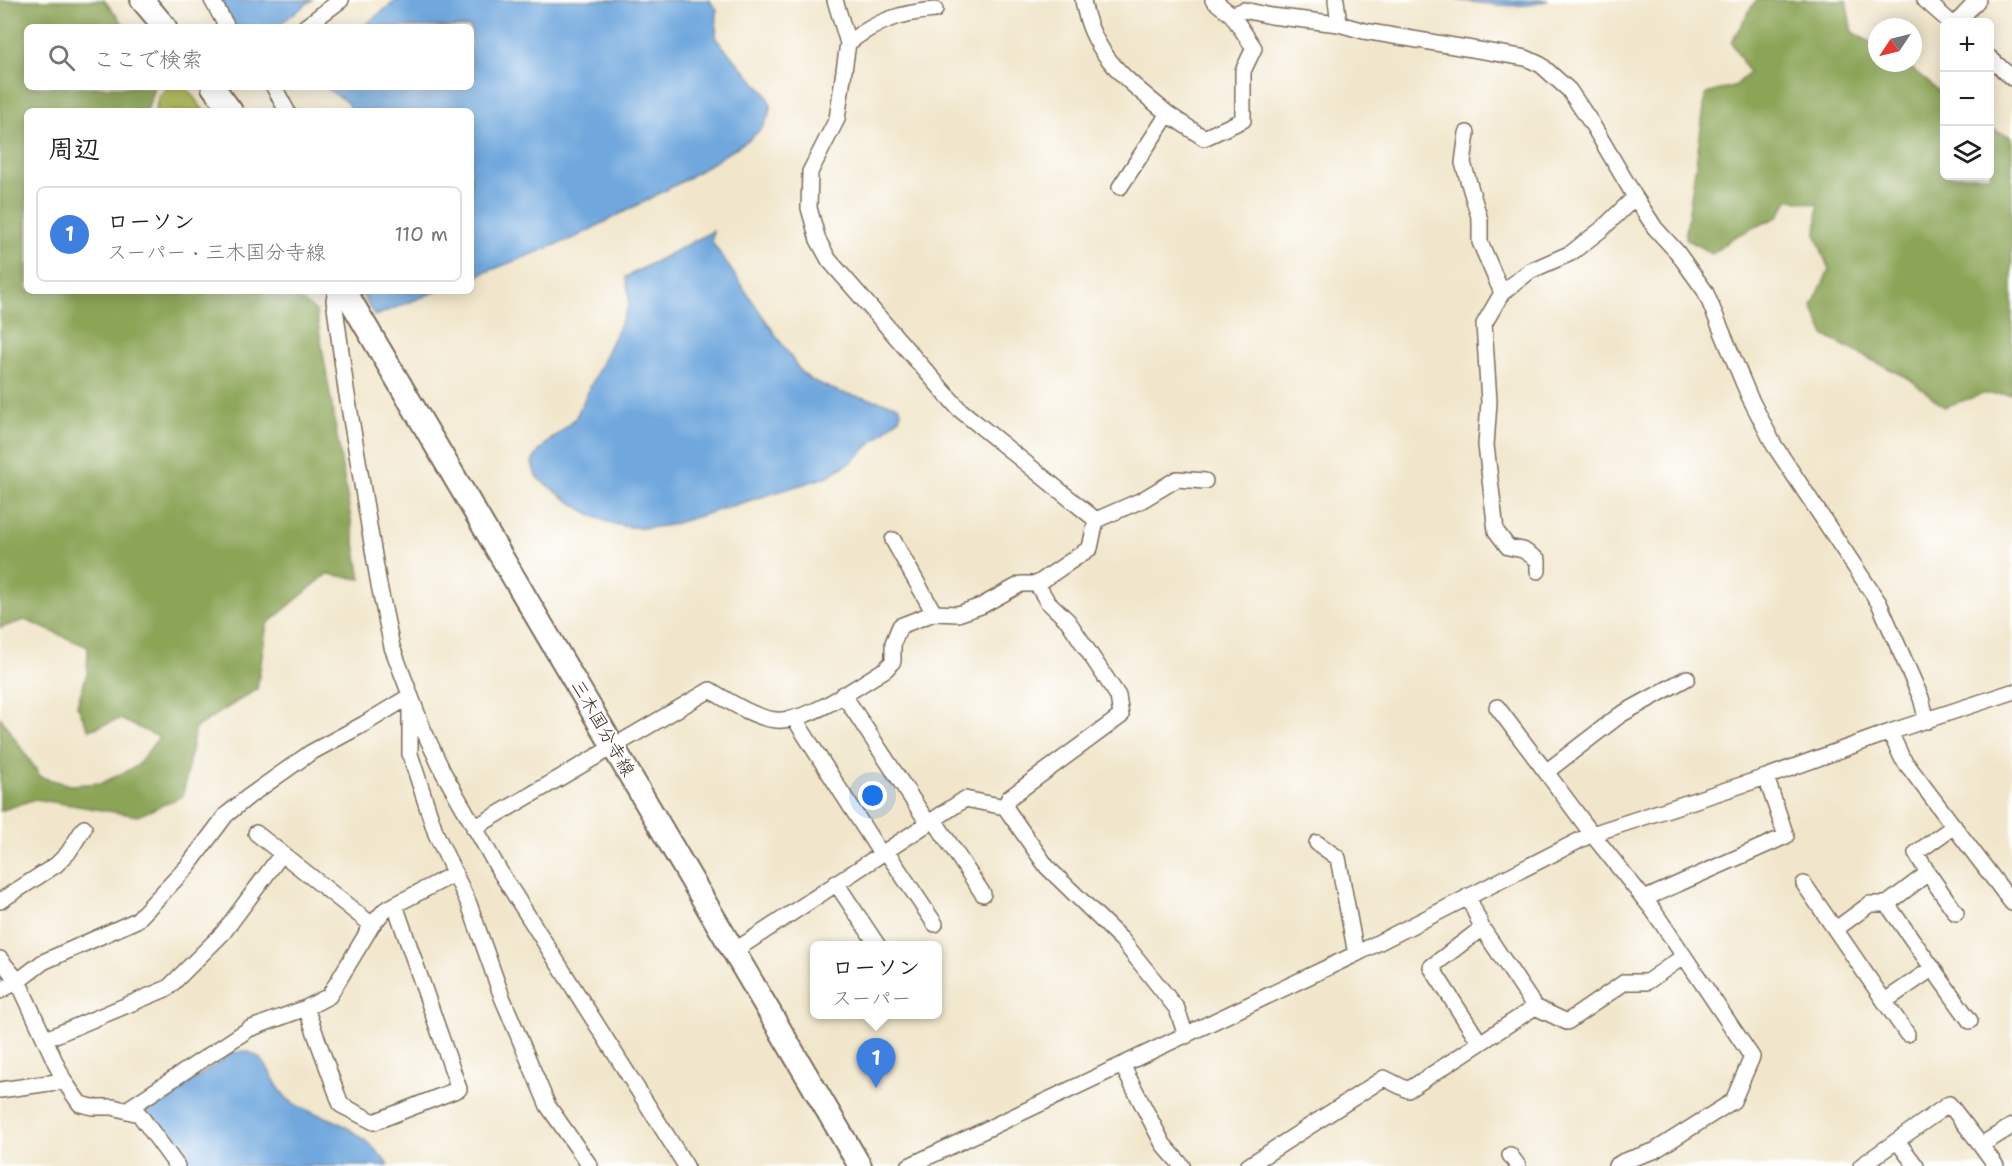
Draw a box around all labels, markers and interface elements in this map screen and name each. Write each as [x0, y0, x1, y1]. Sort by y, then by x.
north arrow [1868, 18, 1922, 72]
map controls [1940, 18, 1994, 180]
button: + [1940, 18, 1994, 72]
search box [24, 24, 474, 90]
icon: search [45, 41, 78, 74]
text: ここで検索 [93, 45, 203, 74]
button: − [1940, 72, 1994, 126]
button: layers [1940, 126, 1994, 180]
text: 周辺 [48, 131, 100, 166]
text: ローソン [107, 207, 195, 236]
text: 1 [65, 221, 74, 247]
text: 110 m [394, 221, 448, 247]
text: スーパー · 三木国分寺線 [107, 239, 325, 265]
street label: 三木国分寺線 [566, 675, 640, 781]
your location [858, 781, 887, 810]
popup [810, 941, 942, 1019]
text: ローソン [832, 953, 920, 982]
text: スーパー [832, 985, 911, 1011]
pin: 1 [856, 1038, 896, 1088]

